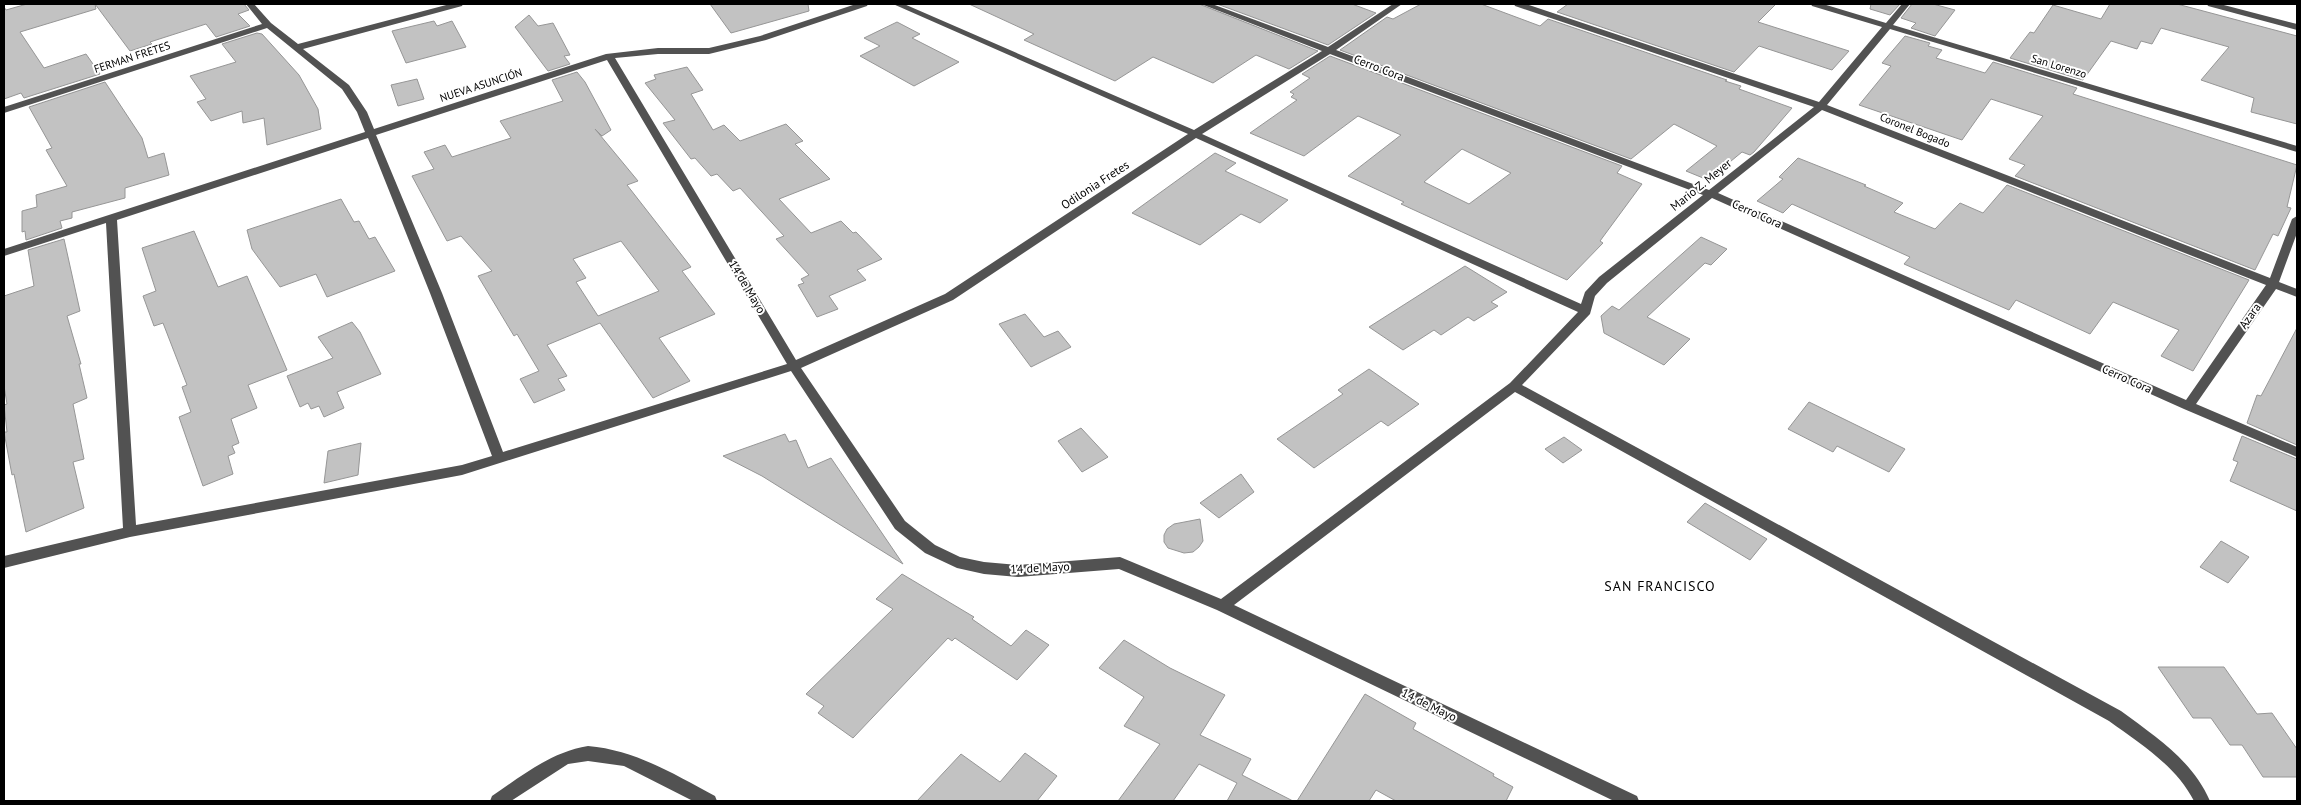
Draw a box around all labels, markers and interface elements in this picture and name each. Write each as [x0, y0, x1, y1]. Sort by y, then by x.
street label: FERMAN FRETES [92, 38, 172, 76]
street label: Cerro Cora [1352, 51, 1407, 84]
street label: San Lorenzo [2030, 51, 2088, 81]
street label: NUEVA ASUNCIÓN [438, 65, 524, 105]
street label: Coronel Bogado [1878, 110, 1952, 151]
street label: Mario Z. Meyer [1667, 155, 1734, 214]
street label: Odilonia Fretes [1058, 157, 1132, 212]
street label: Cerro Cora [1730, 196, 1785, 231]
street label: 14 de Mayo [726, 257, 769, 316]
street label: Azara [2235, 300, 2264, 332]
street label: Cerro Cora [2100, 361, 2155, 396]
street label: 14 de Mayo [1010, 558, 1070, 577]
district label: SAN FRANCISCO [1604, 577, 1716, 595]
street label: 14 de Mayo [1399, 685, 1459, 724]

